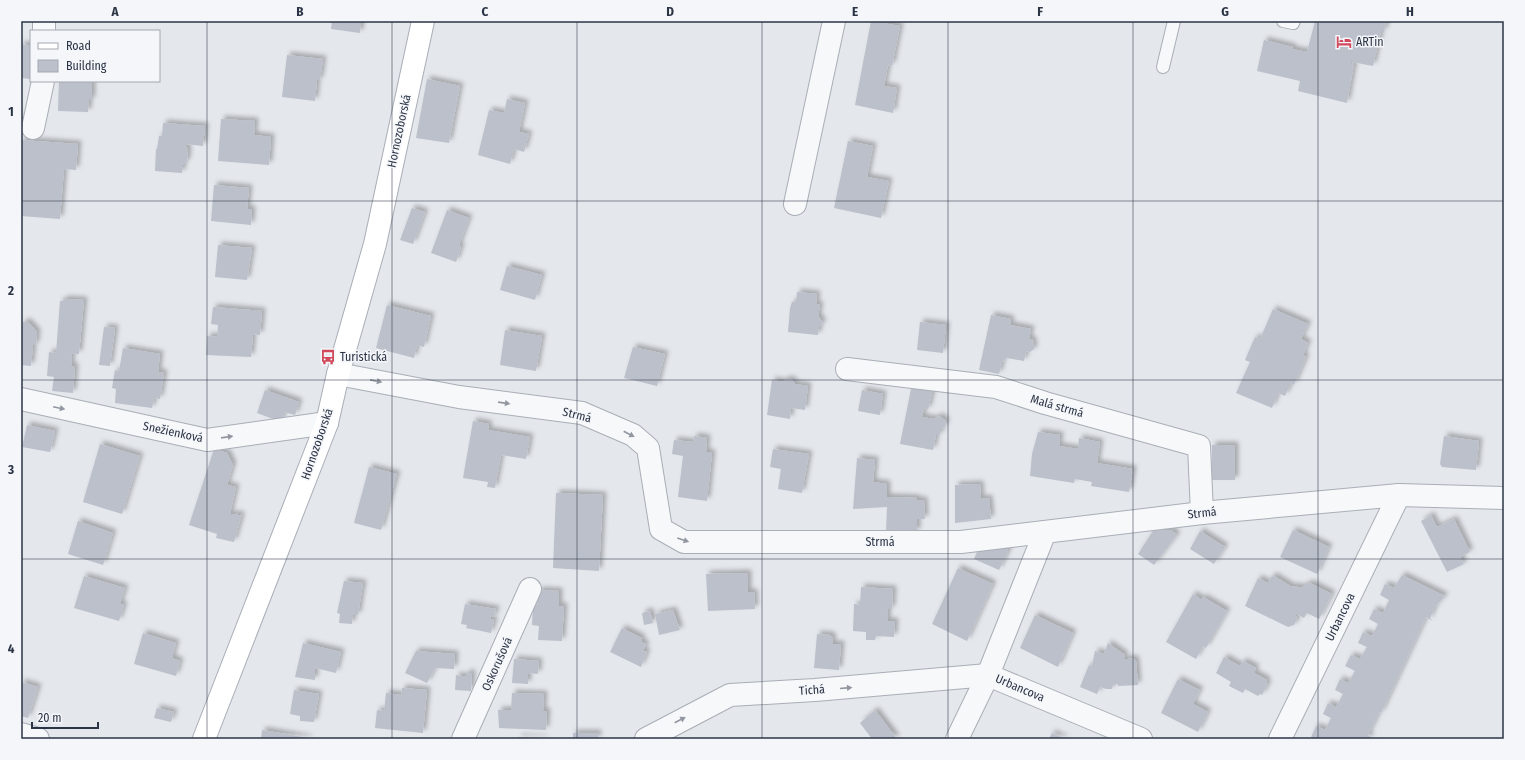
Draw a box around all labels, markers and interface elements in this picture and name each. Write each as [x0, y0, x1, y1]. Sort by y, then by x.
text: A [110, 4, 119, 19]
text: B [296, 4, 304, 19]
text: C [482, 4, 489, 19]
text: D [666, 4, 674, 19]
text: E [852, 4, 858, 19]
text: F [1037, 4, 1043, 19]
text: G [1221, 4, 1229, 19]
text: H [1406, 4, 1414, 19]
legend [30, 30, 160, 82]
hotel icon: ARTin [1335, 33, 1353, 51]
place label: ARTin [1356, 35, 1384, 49]
text: Road [66, 39, 91, 53]
text: Building [66, 59, 107, 73]
street label: Hornozoborská [384, 93, 414, 169]
text: 1 [8, 104, 14, 119]
text: 2 [7, 283, 14, 298]
bus stop icon: Turistická [319, 348, 337, 366]
place label: Turistická [340, 350, 387, 364]
one-way arrow [370, 379, 382, 385]
street label: Malá strmá [1029, 392, 1085, 420]
one-way arrow [498, 400, 511, 406]
one-way arrow [53, 405, 65, 411]
street label: Strmá [561, 405, 593, 425]
street label: Hornozoborská [298, 406, 336, 481]
street label: Snežienková [142, 419, 204, 445]
one-way arrow [624, 431, 635, 437]
one-way arrow [221, 434, 234, 440]
text: 3 [7, 462, 14, 477]
street label: Strmá [1187, 505, 1217, 521]
street label: Strmá [865, 535, 895, 549]
one-way arrow [677, 537, 689, 543]
street label: Urbancova [1322, 590, 1358, 643]
street label: Oskorušová [479, 635, 515, 693]
text: 4 [8, 641, 15, 656]
street label: Urbancova [993, 671, 1047, 705]
street label: Tichá [799, 682, 826, 698]
one-way arrow [840, 684, 852, 691]
scale bar [32, 704, 98, 730]
text: 20 m [38, 711, 62, 725]
one-way arrow [674, 717, 686, 724]

